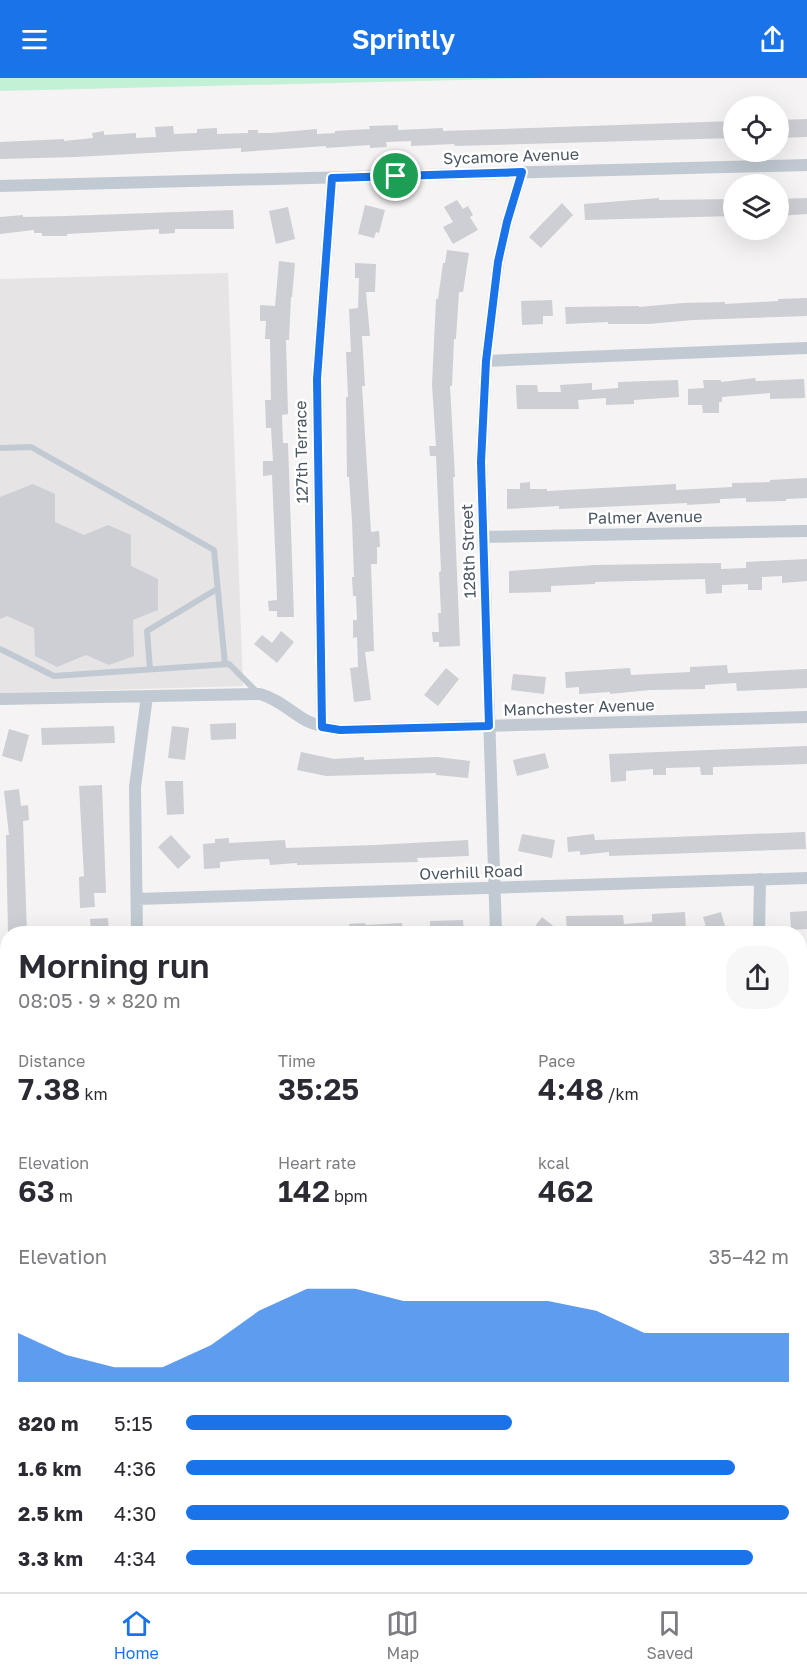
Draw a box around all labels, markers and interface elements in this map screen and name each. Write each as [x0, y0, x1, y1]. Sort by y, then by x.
icon: menu [18, 23, 51, 56]
text: Sprintly [352, 23, 455, 55]
icon: share [756, 23, 789, 56]
map controls [723, 96, 789, 240]
button: locate [723, 96, 789, 162]
street label: Sycamore Avenue [443, 144, 579, 168]
pin [370, 150, 421, 201]
icon: arrive [379, 159, 412, 192]
button: layers [723, 174, 789, 240]
street label: 127th Terrace [290, 400, 312, 504]
street label: 128th Street [456, 503, 480, 599]
street label: Palmer Avenue [588, 506, 702, 528]
street label: Manchester Avenue [503, 694, 655, 720]
street label: Overhill Road [419, 860, 523, 884]
text: Morning run [18, 946, 210, 985]
button: share [726, 946, 789, 1009]
text: 08:05 · 9 × 820 m [18, 988, 181, 1012]
text: Distance [18, 1051, 85, 1071]
text: Time [278, 1051, 316, 1071]
text: Pace [538, 1051, 575, 1071]
text: 7.38 [18, 1071, 81, 1107]
text: 35:25 [278, 1071, 359, 1107]
text: 4:48 [538, 1071, 604, 1107]
text: km [81, 1084, 108, 1104]
text: /km [604, 1084, 639, 1104]
text: Elevation [18, 1153, 89, 1173]
text: Heart rate [278, 1153, 356, 1173]
text: kcal [538, 1153, 570, 1173]
text: 63 [18, 1173, 55, 1209]
text: 142 [278, 1173, 330, 1209]
text: 462 [538, 1173, 594, 1209]
text: m [55, 1186, 73, 1206]
text: bpm [330, 1186, 368, 1206]
text: Elevation [18, 1244, 107, 1268]
text: 35–42 m [709, 1244, 789, 1268]
text: 820 m [18, 1411, 79, 1435]
text: 5:15 [114, 1411, 153, 1435]
text: 1.6 km [18, 1456, 82, 1480]
text: 4:36 [114, 1456, 156, 1480]
text: 2.5 km [18, 1501, 83, 1525]
text: 4:30 [114, 1501, 156, 1525]
text: 3.3 km [18, 1546, 83, 1570]
text: 4:34 [114, 1546, 156, 1570]
tab: Home [114, 1607, 159, 1663]
tab: Map [386, 1607, 419, 1663]
tab: Saved [647, 1607, 693, 1663]

